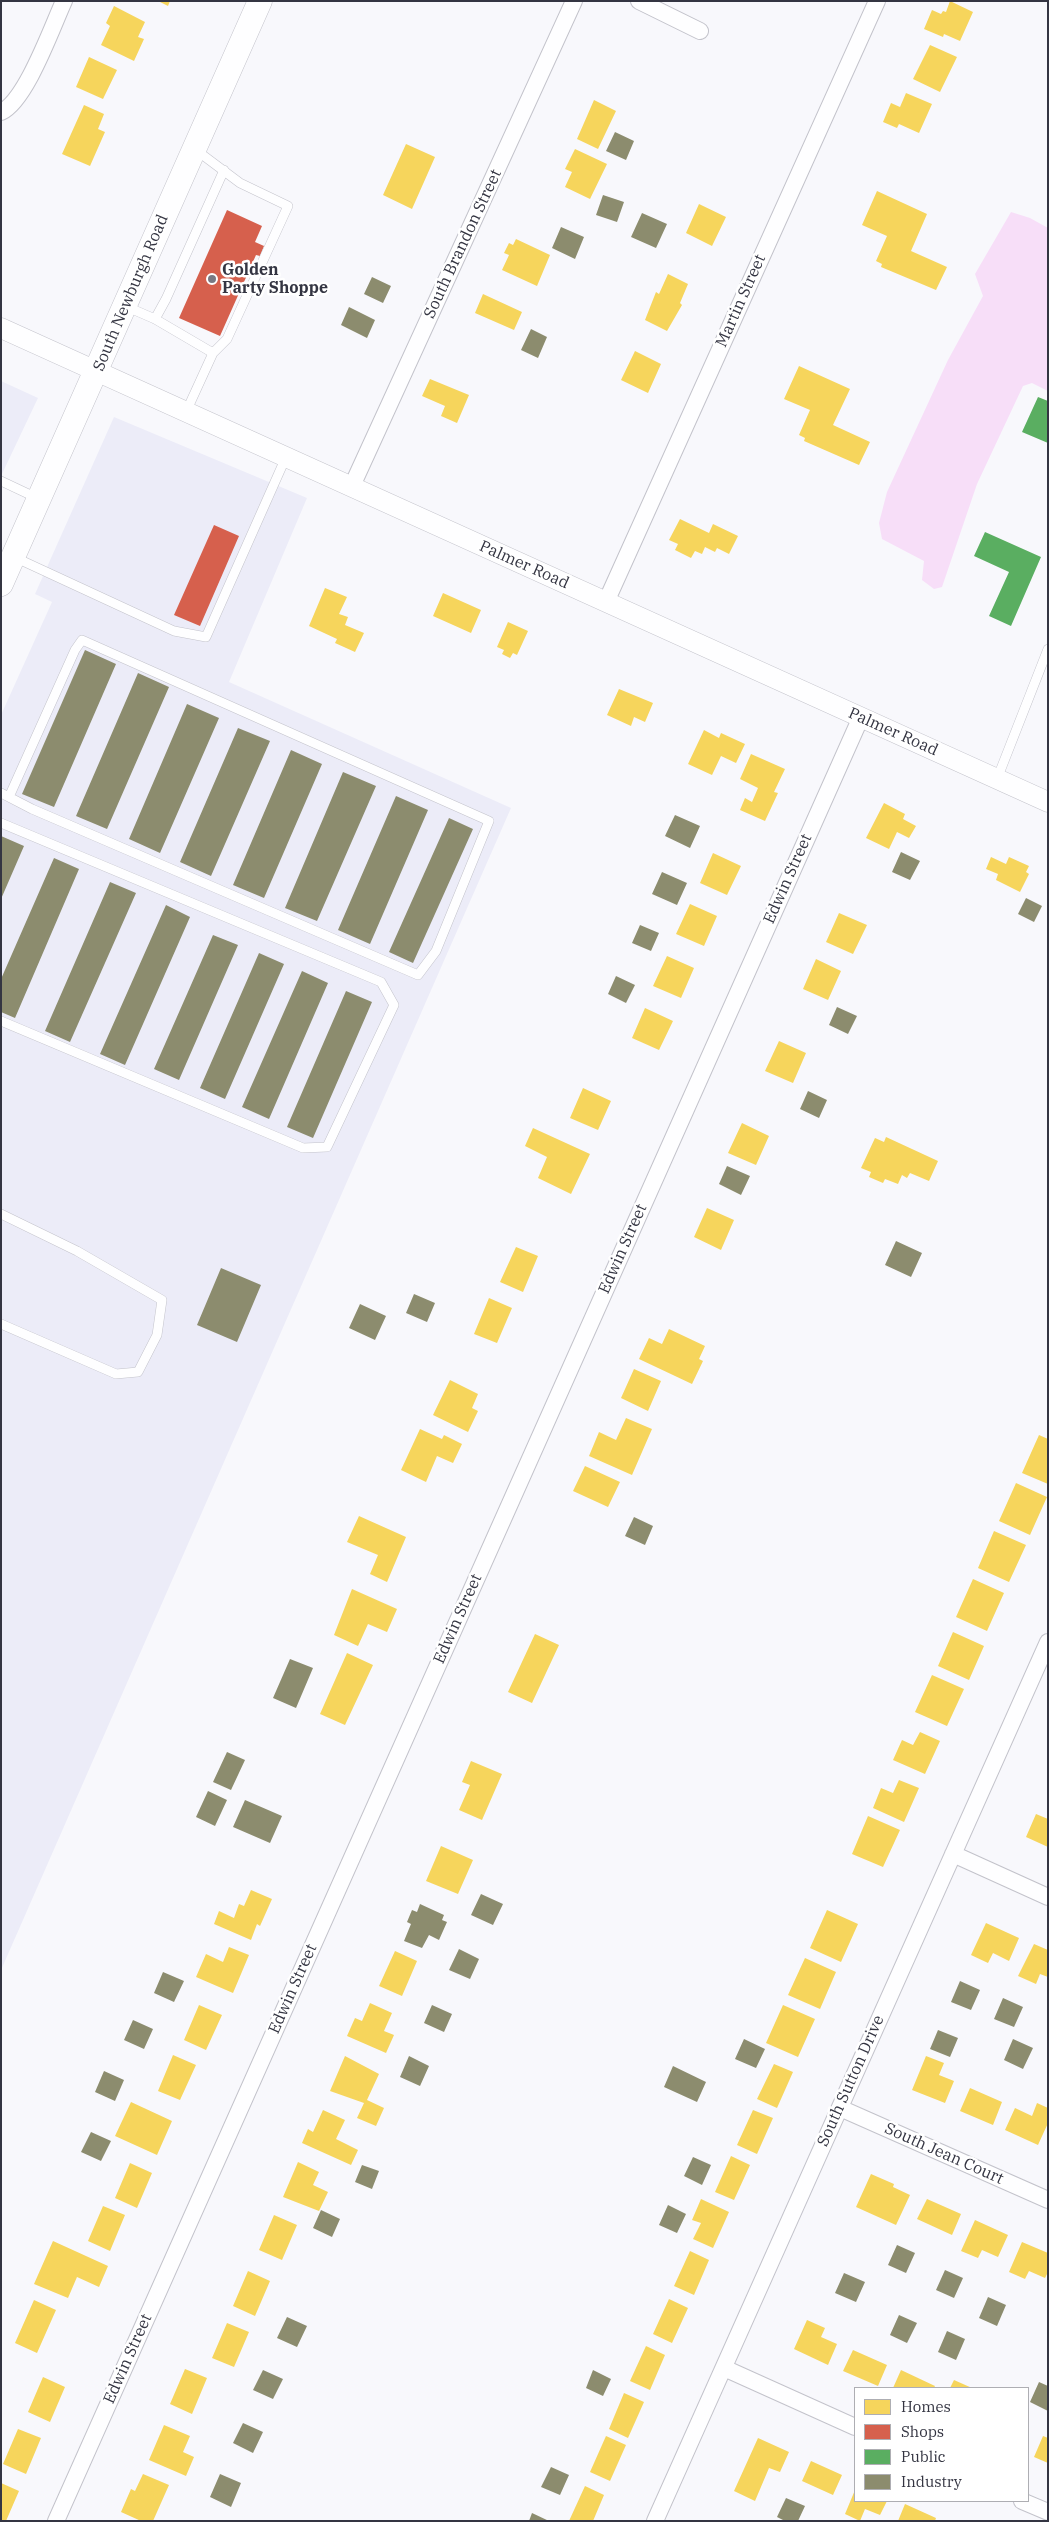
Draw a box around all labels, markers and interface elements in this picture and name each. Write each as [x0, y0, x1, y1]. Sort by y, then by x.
street label: South Brandon Street [420, 166, 506, 322]
street label: South Newburgh Road [89, 212, 173, 374]
street label: Martin Street [712, 252, 770, 350]
place label: Golden Party Shoppe [222, 260, 328, 298]
marker: Golden Party Shoppe [206, 273, 218, 285]
street label: Palmer Road [476, 537, 572, 593]
street label: Palmer Road [845, 704, 941, 760]
street label: Edwin Street [760, 831, 816, 927]
street label: Edwin Street [595, 1201, 651, 1297]
street label: Edwin Street [430, 1571, 486, 1667]
street label: Edwin Street [265, 1941, 321, 2037]
street label: South Sutton Drive [813, 2012, 889, 2150]
street label: South Jean Court [881, 2119, 1007, 2189]
street label: Edwin Street [100, 2311, 156, 2407]
legend [854, 2387, 1029, 2502]
text: Homes [901, 2397, 951, 2416]
text: Shops [901, 2422, 944, 2441]
text: Public [901, 2447, 946, 2466]
text: Industry [901, 2472, 962, 2491]

